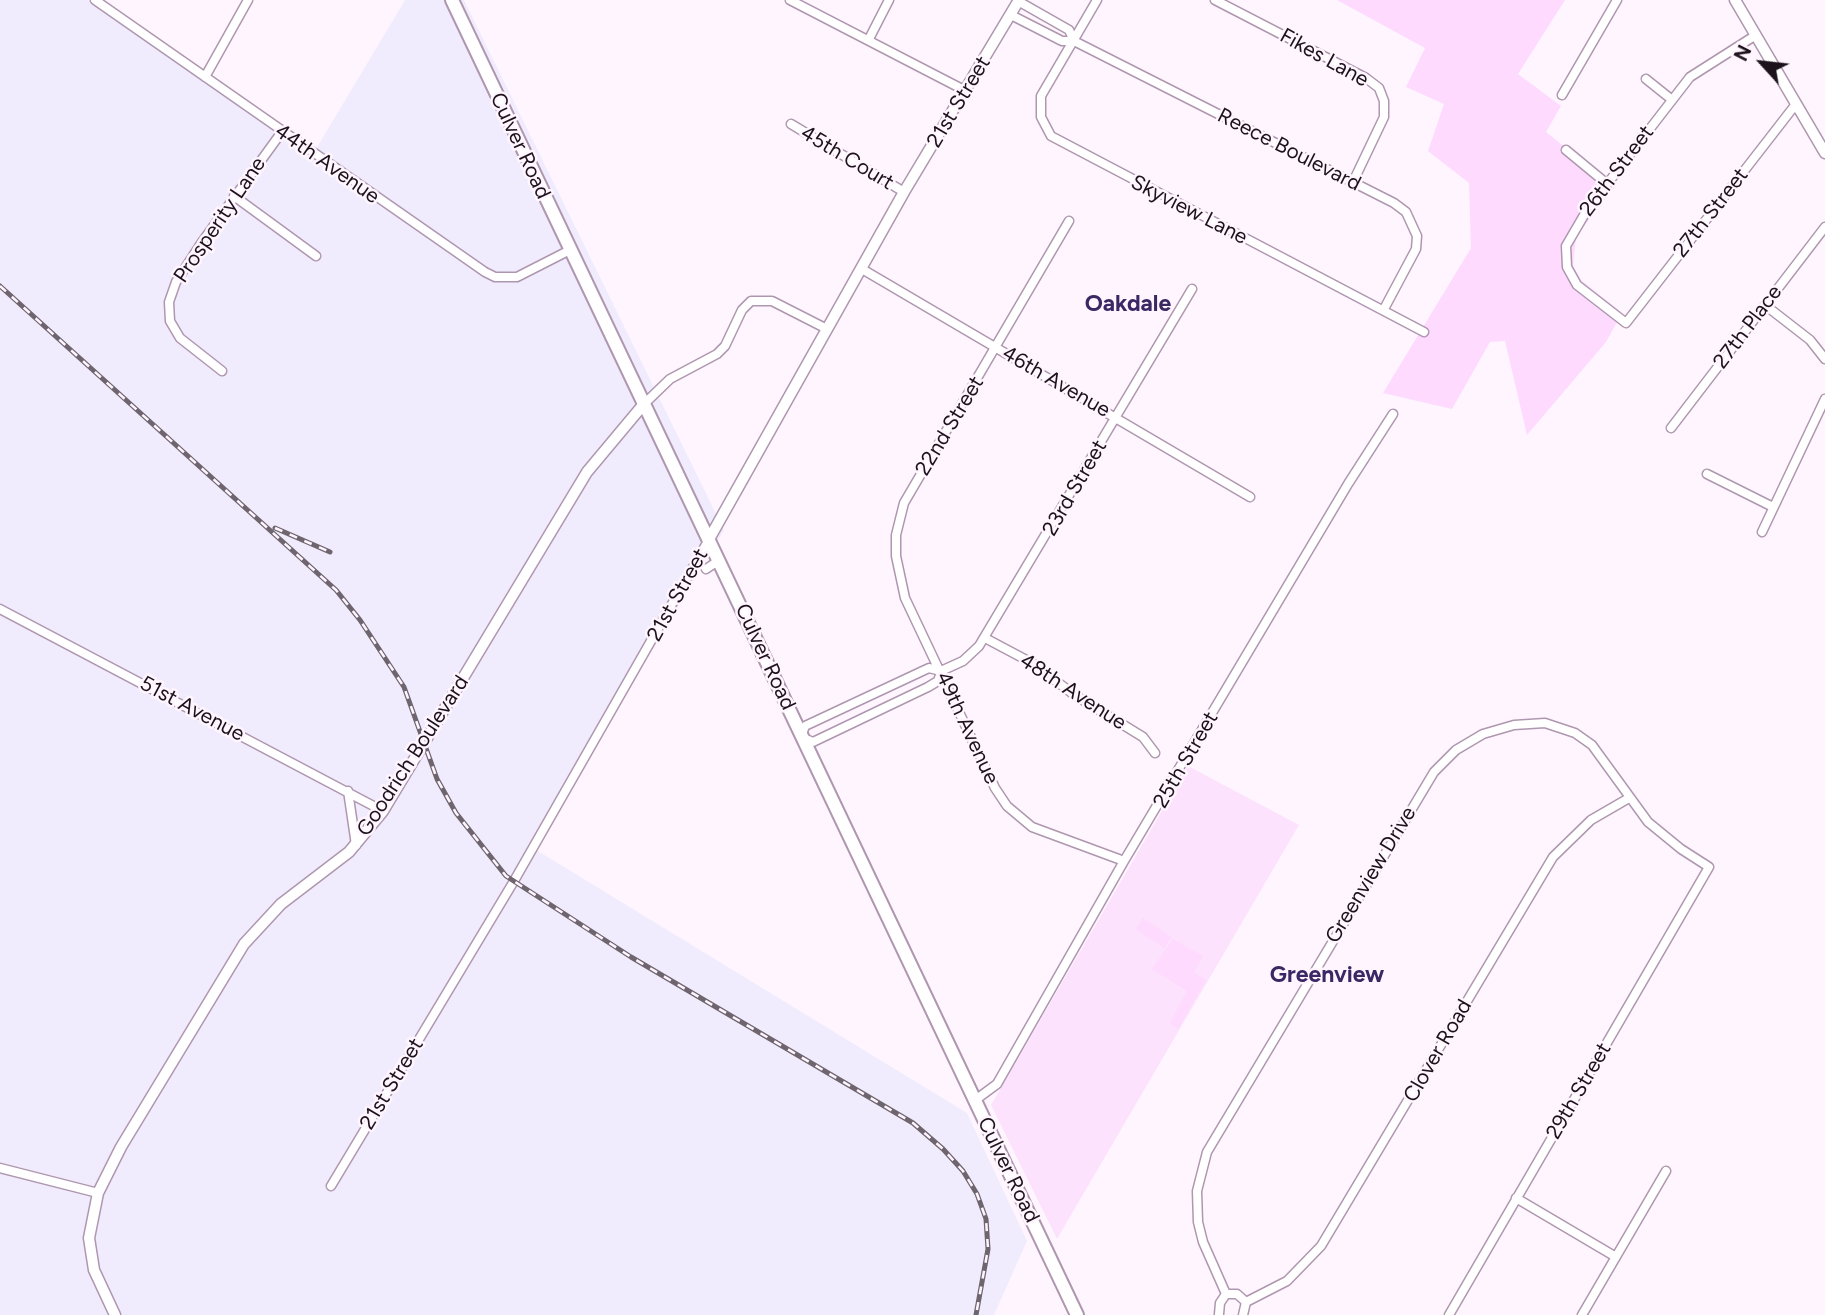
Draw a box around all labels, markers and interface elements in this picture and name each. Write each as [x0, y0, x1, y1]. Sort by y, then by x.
street label: Fikes Lane [1275, 23, 1373, 93]
north arrow [1727, 28, 1797, 98]
text: N [1729, 41, 1756, 65]
street label: 21st Street [922, 52, 996, 152]
street label: Culver Road [484, 89, 556, 203]
street label: Reece Boulevard [1213, 103, 1365, 197]
street label: 44th Avenue [270, 119, 384, 209]
street label: 45th Court [796, 120, 898, 196]
street label: 26th Street [1575, 121, 1659, 221]
street label: Prosperity Lane [169, 152, 271, 288]
street label: 27th Street [1668, 163, 1754, 263]
street label: Skyview Lane [1126, 170, 1252, 250]
street label: 27th Place [1708, 280, 1788, 374]
district label: Oakdale [1085, 290, 1171, 318]
street label: 46th Avenue [997, 341, 1115, 423]
street label: 22nd Street [910, 372, 990, 480]
street label: 23rd Street [1037, 436, 1113, 540]
street label: 21st Street [642, 544, 714, 646]
street label: Culver Road [729, 600, 801, 714]
street label: 48th Avenue [1015, 648, 1131, 736]
street label: 49th Avenue [930, 668, 1004, 788]
street label: 51st Avenue [135, 671, 249, 747]
street label: Goodrich Boulevard [352, 671, 474, 841]
street label: 25th Street [1148, 707, 1224, 813]
street label: Greenview Drive [1320, 802, 1422, 948]
district label: Greenview [1270, 961, 1384, 989]
street label: Clover Road [1398, 995, 1478, 1107]
street label: 21st Street [355, 1034, 429, 1134]
street label: 29th Street [1541, 1038, 1617, 1144]
street label: Culver Road [972, 1113, 1044, 1227]

